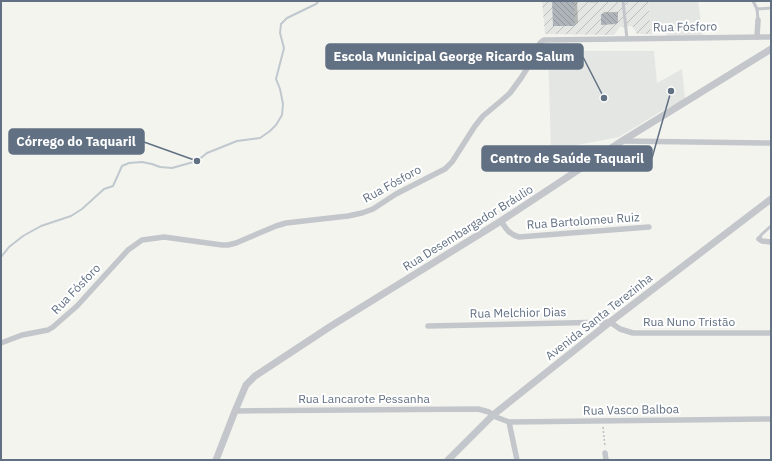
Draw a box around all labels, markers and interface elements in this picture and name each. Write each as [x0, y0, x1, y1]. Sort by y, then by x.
street label: Rua Fósforo [653, 18, 718, 35]
callout: Escola Municipal George Ricardo Salum [326, 44, 583, 69]
text: Escola Municipal George Ricardo Salum [334, 48, 574, 65]
callout: Córrego do Taquaril [9, 129, 144, 154]
text: Córrego do Taquaril [16, 133, 136, 150]
callout: Centro de Saúde Taquaril [482, 146, 652, 171]
text: Centro de Saúde Taquaril [490, 150, 644, 167]
street label: Rua Fósforo [360, 161, 424, 206]
street label: Rua Desembargador Bráulio [400, 181, 536, 274]
street label: Rua Bartolomeu Ruiz [526, 209, 640, 232]
street label: Rua Fósforo [48, 260, 104, 317]
street label: Avenida Santa Terezinha [542, 270, 656, 363]
street label: Rua Melchior Dias [470, 304, 566, 321]
street label: Rua Nuno Tristão [643, 314, 735, 329]
street label: Rua Lancarote Pessanha [298, 391, 430, 406]
street label: Rua Vasco Balboa [583, 401, 680, 418]

